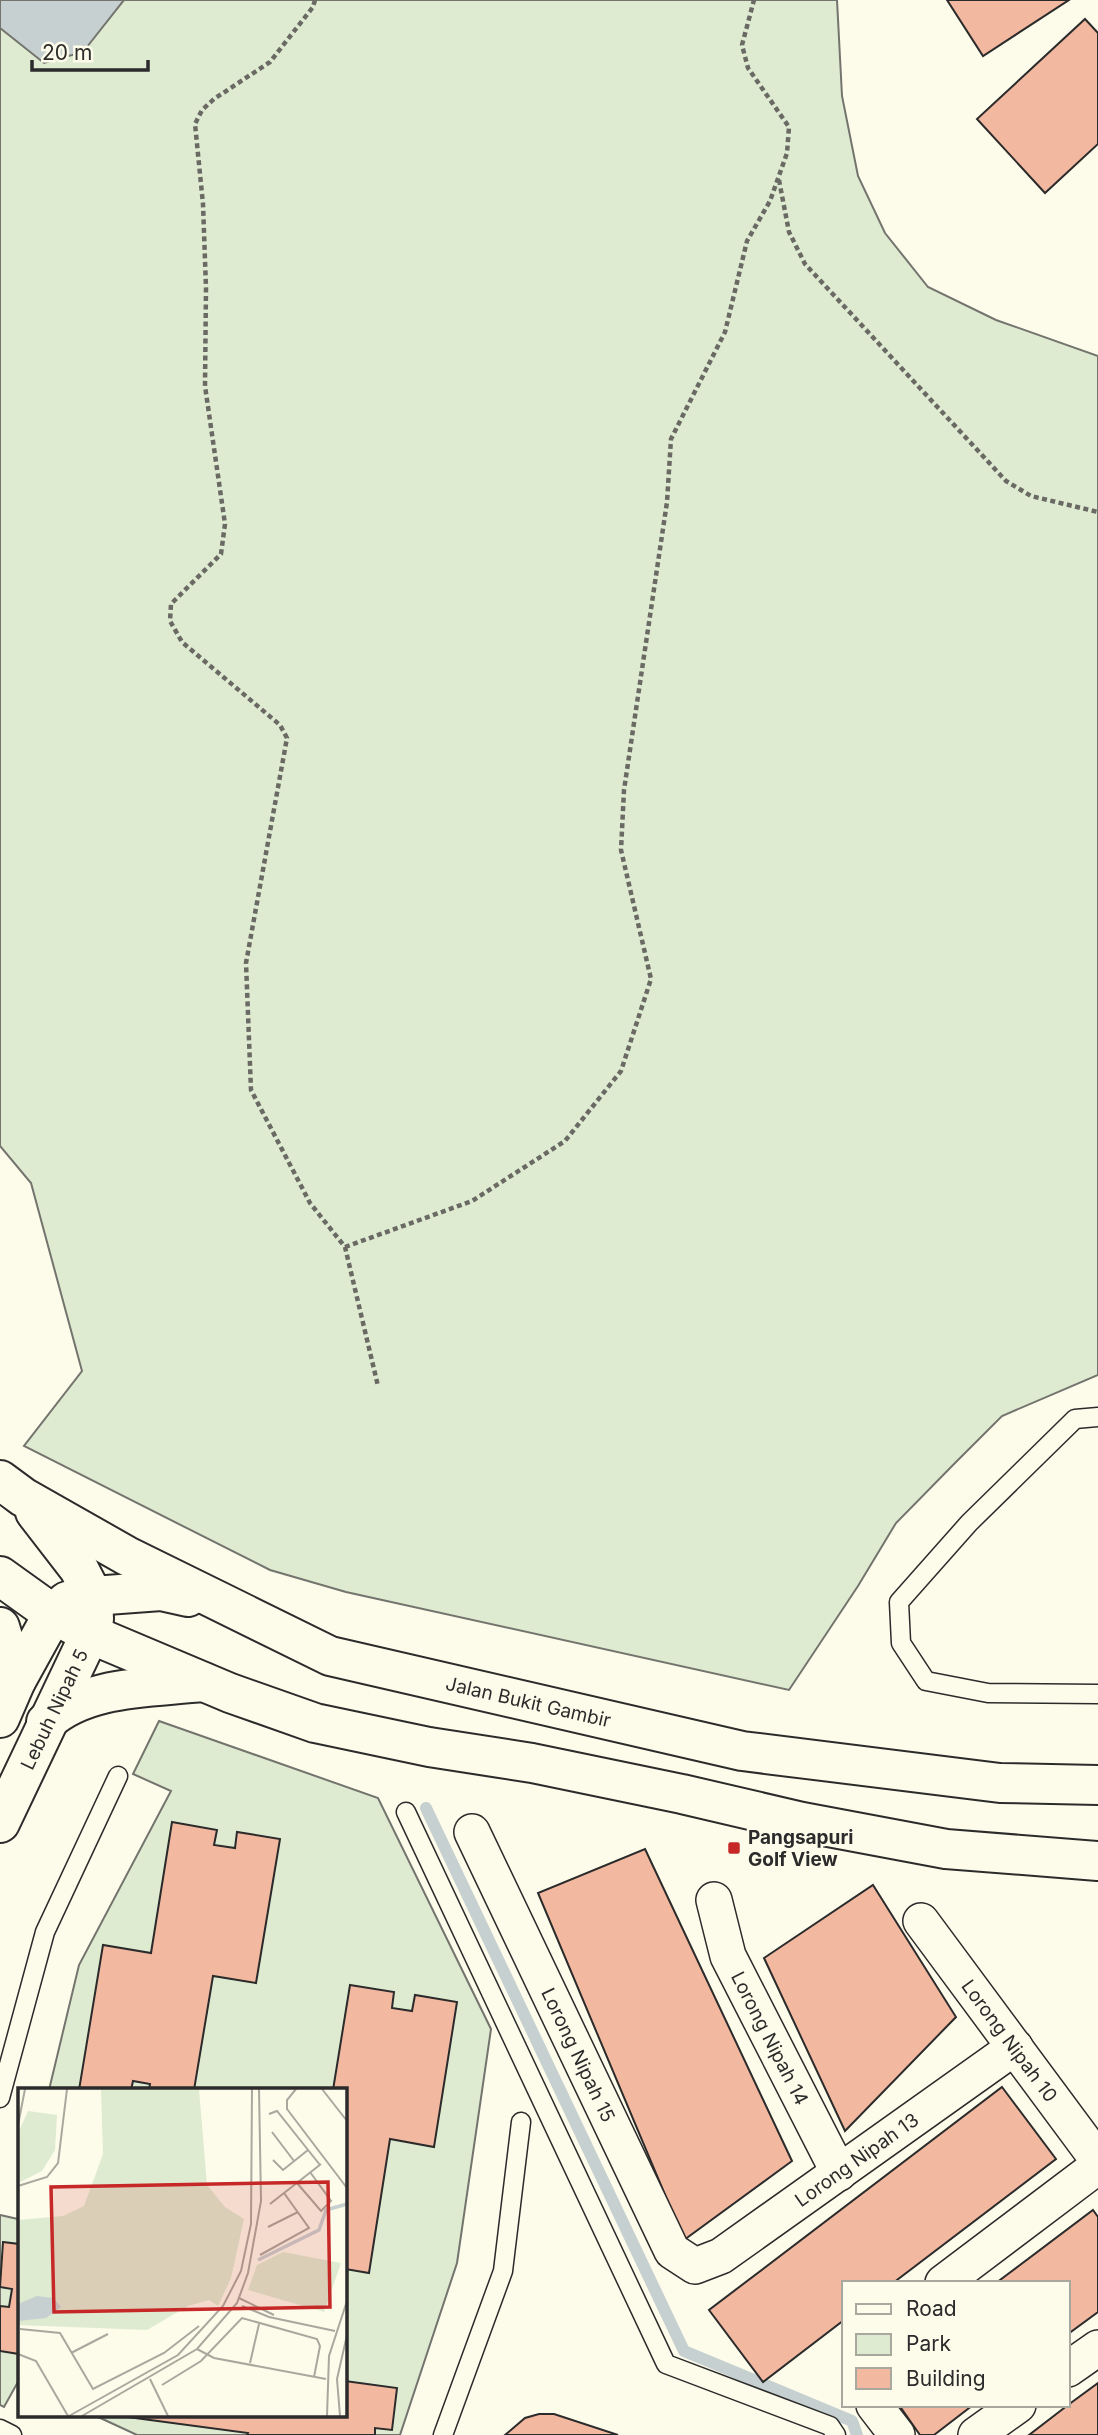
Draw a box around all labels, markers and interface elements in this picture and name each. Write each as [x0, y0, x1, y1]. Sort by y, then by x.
scale bar [32, 28, 147, 72]
text: 20 m [42, 40, 92, 65]
street label: Lebuh Nipah 5 [16, 1645, 93, 1773]
street label: Jalan Bukit Gambir [443, 1672, 613, 1732]
place label: Pangsapuri Golf View [748, 1826, 853, 1871]
marker: Pangsapuri Golf View [726, 1840, 742, 1856]
street label: Lorong Nipah 14 [726, 1968, 813, 2109]
street label: Lorong Nipah 10 [956, 1975, 1062, 2107]
street label: Lorong Nipah 15 [536, 1984, 620, 2126]
inset map [18, 2088, 346, 2418]
street label: Lorong Nipah 13 [791, 2108, 923, 2212]
legend [842, 2281, 1070, 2407]
text: Road [906, 2296, 957, 2321]
text: Park [906, 2331, 951, 2356]
text: Building [906, 2366, 986, 2391]

